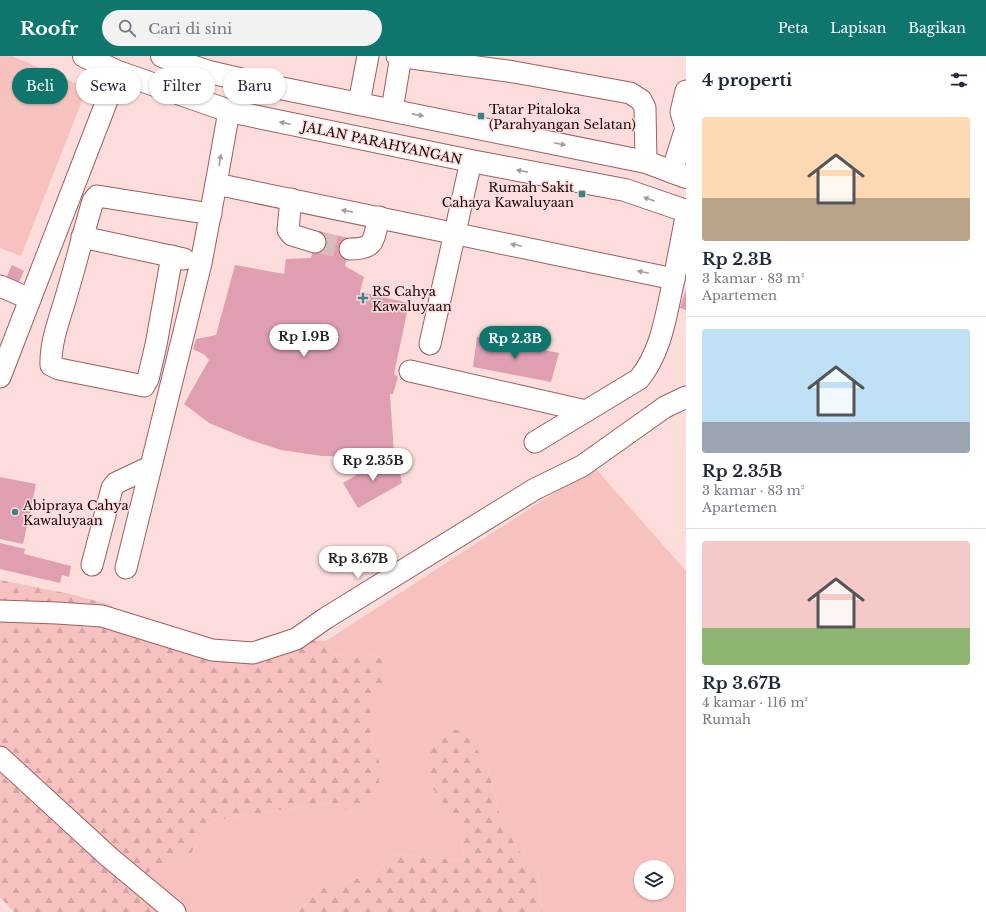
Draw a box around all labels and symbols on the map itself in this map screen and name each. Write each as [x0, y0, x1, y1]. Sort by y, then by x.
place label: Tatar Pitaloka (Parahyangan Selatan) [489, 101, 636, 133]
marker: Tatar Pitaloka (Parahyangan Selatan) [476, 111, 486, 121]
one-way arrow [412, 112, 425, 118]
street label: JALAN PARAHYANGAN [298, 117, 464, 168]
one-way arrow [279, 119, 291, 125]
one-way arrow [553, 141, 566, 147]
one-way arrow [218, 154, 224, 166]
one-way arrow [516, 168, 528, 174]
place label: Rumah Sakit Cahaya Kawaluyaan [442, 179, 574, 211]
marker: Rumah Sakit Cahaya Kawaluyaan [577, 189, 587, 199]
one-way arrow [643, 195, 655, 201]
one-way arrow [341, 207, 353, 213]
one-way arrow [509, 242, 522, 248]
one-way arrow [637, 269, 649, 275]
place label: RS Cahya Kawaluyaan [372, 283, 452, 315]
marker: RS Cahya Kawaluyaan [357, 292, 369, 304]
pin: Rp 1.9B [267, 324, 341, 358]
pin: Rp 2.3B [478, 326, 552, 360]
pin: Rp 2.35B [332, 448, 414, 482]
place label: Abipraya Cahya Kawaluyaan [22, 497, 129, 529]
marker: Abipraya Cahya Kawaluyaan [10, 507, 20, 517]
pin: Rp 3.67B [317, 546, 399, 580]

